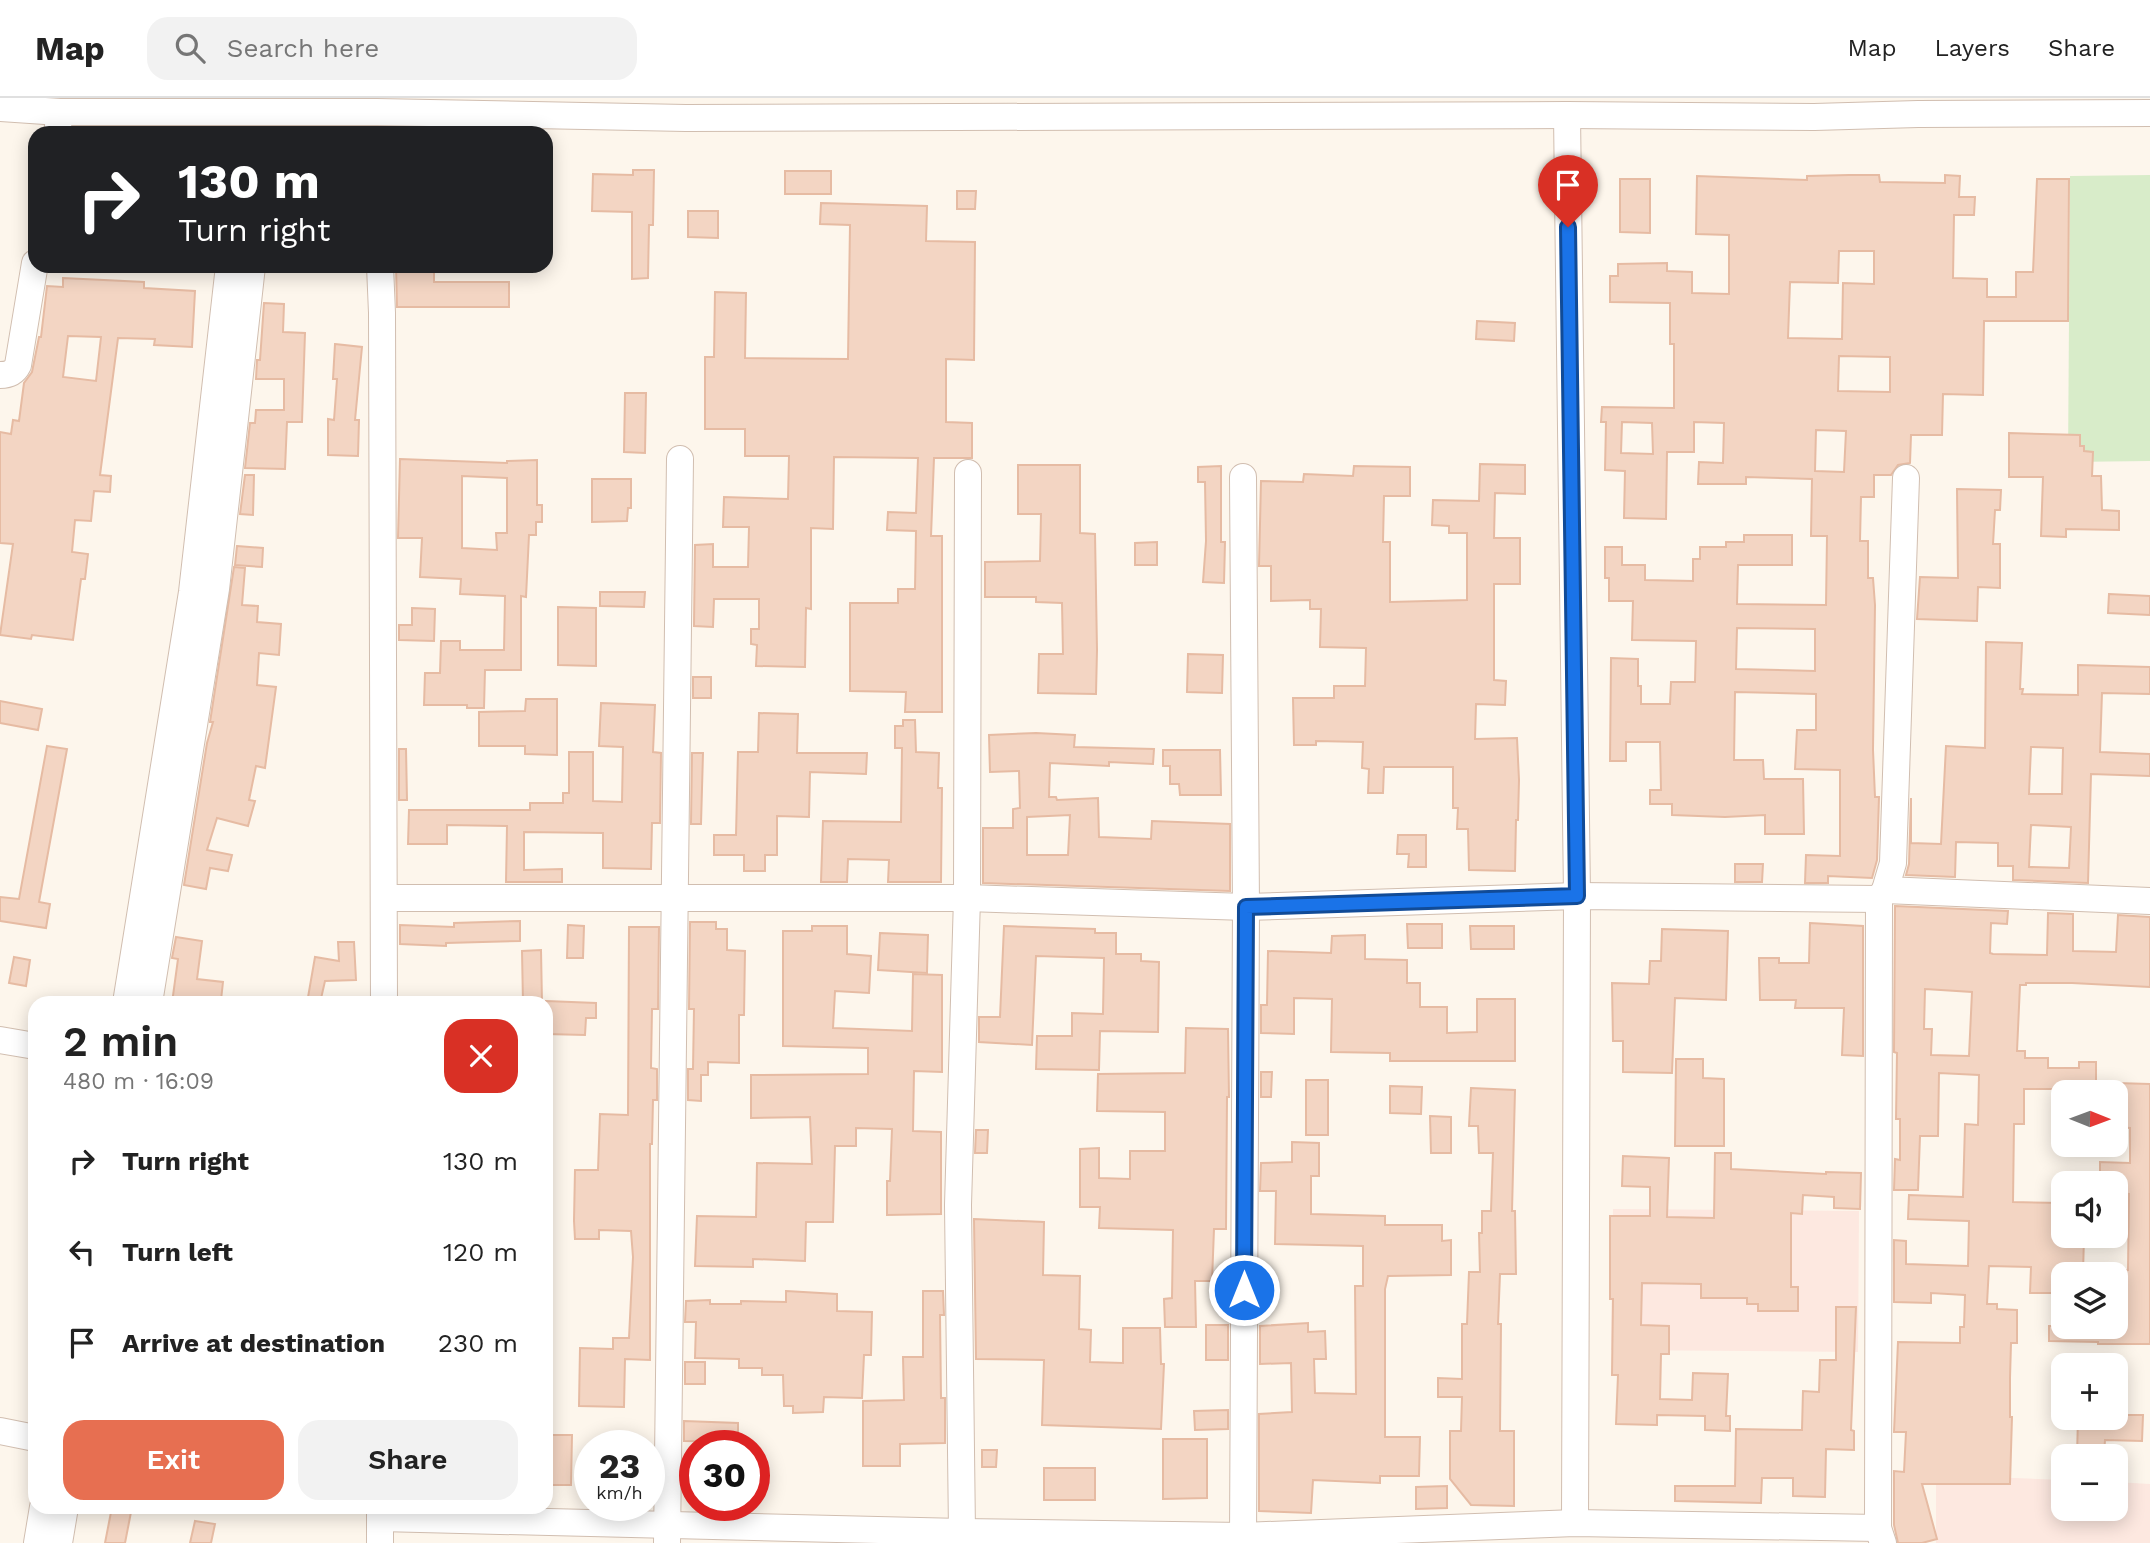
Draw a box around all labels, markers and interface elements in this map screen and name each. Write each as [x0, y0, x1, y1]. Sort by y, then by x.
search box [147, 17, 637, 80]
text: Map [35, 29, 105, 68]
icon: search [171, 29, 209, 67]
text: Search here [227, 33, 379, 63]
text: Map [1848, 34, 1896, 62]
text: Layers [1934, 34, 2010, 62]
text: Share [2048, 34, 2115, 62]
text: 130 m [178, 152, 320, 210]
icon: right [63, 154, 154, 245]
pin [1538, 155, 1598, 227]
icon: arrive [1549, 166, 1587, 204]
text: Turn right [178, 211, 330, 249]
text: 2 min [63, 1017, 178, 1066]
button: close [444, 1019, 518, 1093]
text: 480 m · 16:09 [63, 1068, 214, 1095]
north arrow [2051, 1080, 2128, 1157]
map controls [2051, 1080, 2128, 1521]
icon: right [63, 1142, 101, 1180]
text: Turn right [122, 1146, 249, 1176]
text: 130 m [443, 1146, 518, 1176]
button: sound [2051, 1171, 2128, 1248]
icon: left [63, 1233, 101, 1271]
text: Turn left [122, 1237, 233, 1267]
text: 120 m [443, 1237, 518, 1267]
position arrow [1207, 1253, 1281, 1327]
button: layers [2051, 1262, 2128, 1339]
icon: arrive [63, 1324, 101, 1362]
text: Arrive at destination [122, 1328, 385, 1358]
text: 230 m [438, 1328, 518, 1358]
button: + [2051, 1353, 2128, 1430]
button: Exit [63, 1420, 284, 1500]
button: Share [298, 1420, 518, 1500]
speed limit sign: 30 [679, 1430, 770, 1521]
button: − [2051, 1444, 2128, 1521]
text: 23 [599, 1445, 640, 1487]
text: km/h [596, 1482, 643, 1503]

